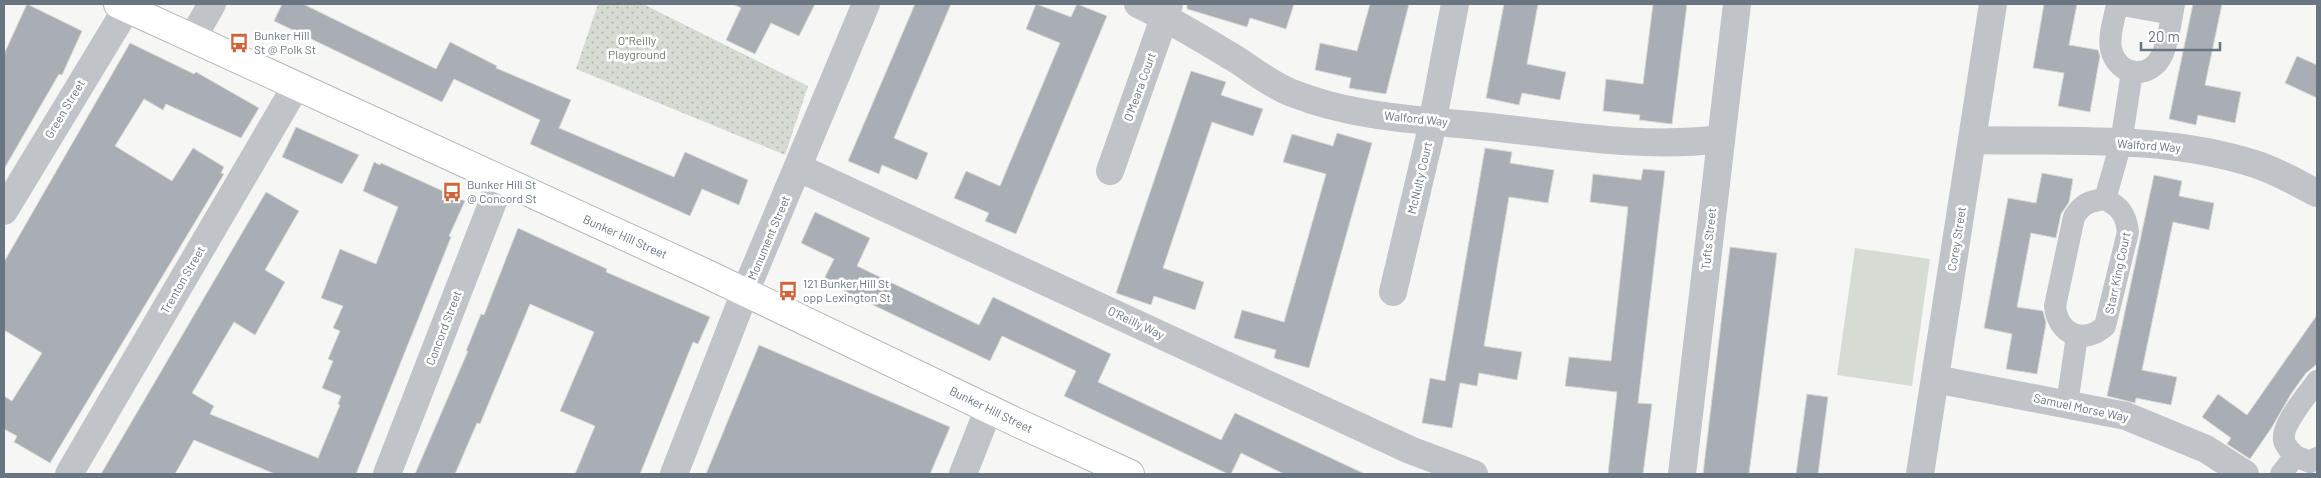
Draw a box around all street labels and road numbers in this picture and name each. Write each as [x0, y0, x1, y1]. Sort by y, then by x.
street label: O'Meara Court [1120, 50, 1158, 123]
street label: Green Street [41, 77, 87, 140]
street label: Walford Way [1384, 108, 1449, 128]
street label: Walford Way [2117, 136, 2182, 154]
street label: McNulty Court [1404, 140, 1434, 215]
street label: Monument Street [744, 193, 792, 282]
street label: Corey Street [1944, 206, 1968, 272]
street label: Tufts Street [1698, 207, 1718, 271]
street label: Bunker Hill Street [581, 211, 670, 261]
street label: Starr King Court [2101, 231, 2133, 315]
street label: Trenton Street [157, 243, 207, 316]
street label: Concord Street [422, 288, 464, 367]
street label: O'Reilly Way [1106, 303, 1167, 341]
street label: Bunker Hill Street [948, 383, 1035, 435]
street label: Samuel Morse Way [2033, 390, 2130, 424]

